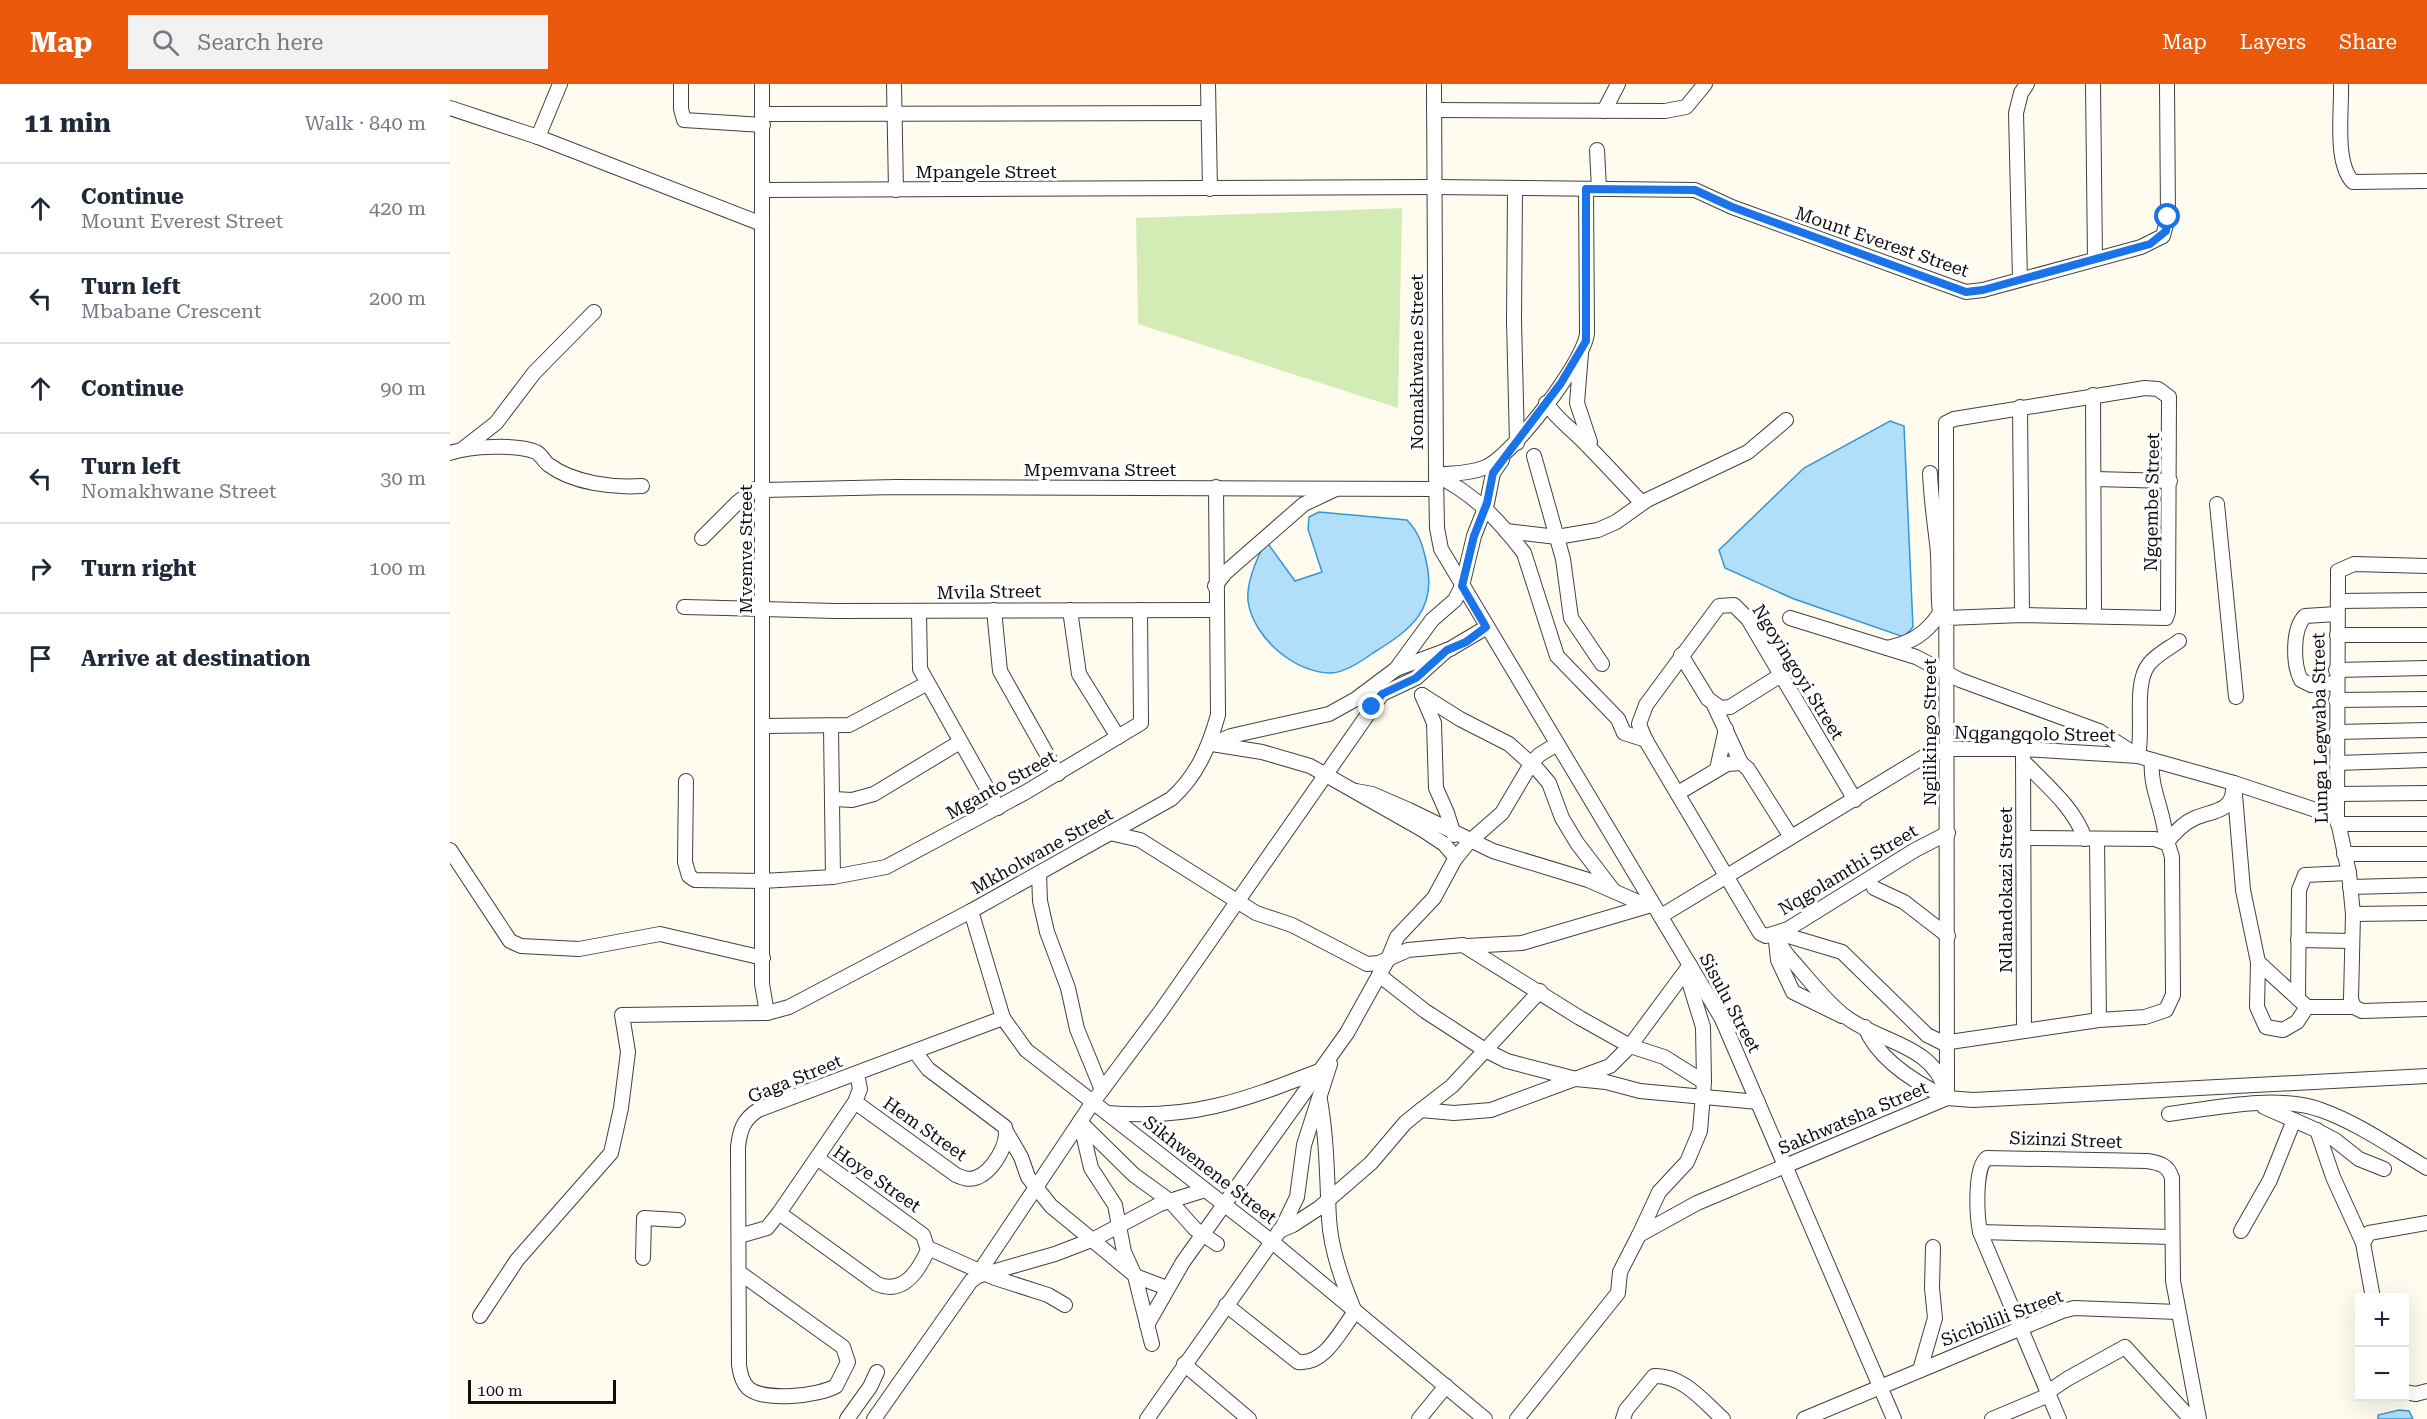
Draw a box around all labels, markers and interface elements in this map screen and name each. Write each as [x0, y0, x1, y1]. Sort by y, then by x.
search box [128, 15, 548, 69]
text: Map [30, 26, 92, 59]
icon: search [149, 26, 182, 59]
text: Search here [197, 30, 323, 55]
text: Map [2162, 30, 2207, 54]
text: Layers [2240, 30, 2306, 54]
text: Share [2339, 30, 2397, 54]
text: 11 min [24, 108, 111, 138]
text: Walk · 840 m [305, 111, 426, 135]
street label: Mpangele Street [915, 161, 1057, 182]
text: Continue [81, 184, 184, 209]
icon: ahead [24, 192, 57, 225]
text: 420 m [369, 196, 426, 220]
street label: Mount Everest Street [1793, 202, 1972, 281]
route start [2154, 203, 2180, 229]
text: Mount Everest Street [81, 209, 283, 233]
text: Turn left [81, 274, 181, 299]
street label: Nomakhwane Street [1406, 274, 1427, 450]
icon: left [24, 282, 57, 315]
text: 200 m [369, 286, 426, 310]
text: Mbabane Crescent [81, 299, 261, 323]
icon: ahead [24, 372, 57, 405]
text: Continue [81, 376, 184, 401]
text: 90 m [380, 376, 426, 400]
street label: Ngqembe Street [2140, 432, 2163, 572]
text: Turn left [81, 454, 181, 479]
street label: Mpemvana Street [1024, 459, 1176, 480]
icon: left [24, 462, 57, 495]
text: 30 m [380, 466, 426, 490]
text: Nomakhwane Street [81, 479, 276, 503]
street label: Mvemve Street [735, 484, 756, 614]
icon: right [24, 552, 57, 585]
text: Turn right [81, 556, 196, 581]
text: 100 m [369, 556, 426, 580]
street label: Mvila Street [936, 580, 1042, 603]
street label: Ngoyingoyi Street [1748, 600, 1849, 744]
street label: Lunga Legwaba Street [2307, 632, 2332, 824]
icon: arrive [24, 642, 57, 675]
text: Arrive at destination [81, 646, 310, 671]
street label: Ngilikingo Street [1919, 658, 1940, 806]
route end [1358, 693, 1384, 719]
street label: Nqgangqolo Street [1954, 722, 2116, 745]
street label: Mganto Street [942, 746, 1060, 823]
street label: Mkholwane Street [967, 803, 1116, 898]
street label: Ndlandokazi Street [1995, 807, 2016, 973]
street label: Nqgolamthi Street [1774, 820, 1921, 919]
street label: Sisulu Street [1695, 949, 1766, 1056]
street label: Gaga Street [745, 1050, 845, 1107]
street label: Sakhwatsha Street [1775, 1076, 1931, 1159]
street label: Hem Street [879, 1092, 971, 1165]
street label: Sikhwenene Street [1140, 1111, 1281, 1228]
street label: Sizinzi Street [2009, 1127, 2123, 1152]
street label: Hoye Street [830, 1141, 925, 1217]
street label: Sicibilili Street [1938, 1285, 2066, 1350]
map controls [2355, 1293, 2409, 1401]
button: + [2355, 1293, 2409, 1347]
button: − [2355, 1347, 2409, 1401]
scale bar [468, 1377, 616, 1404]
text: 100 m [477, 1381, 523, 1400]

